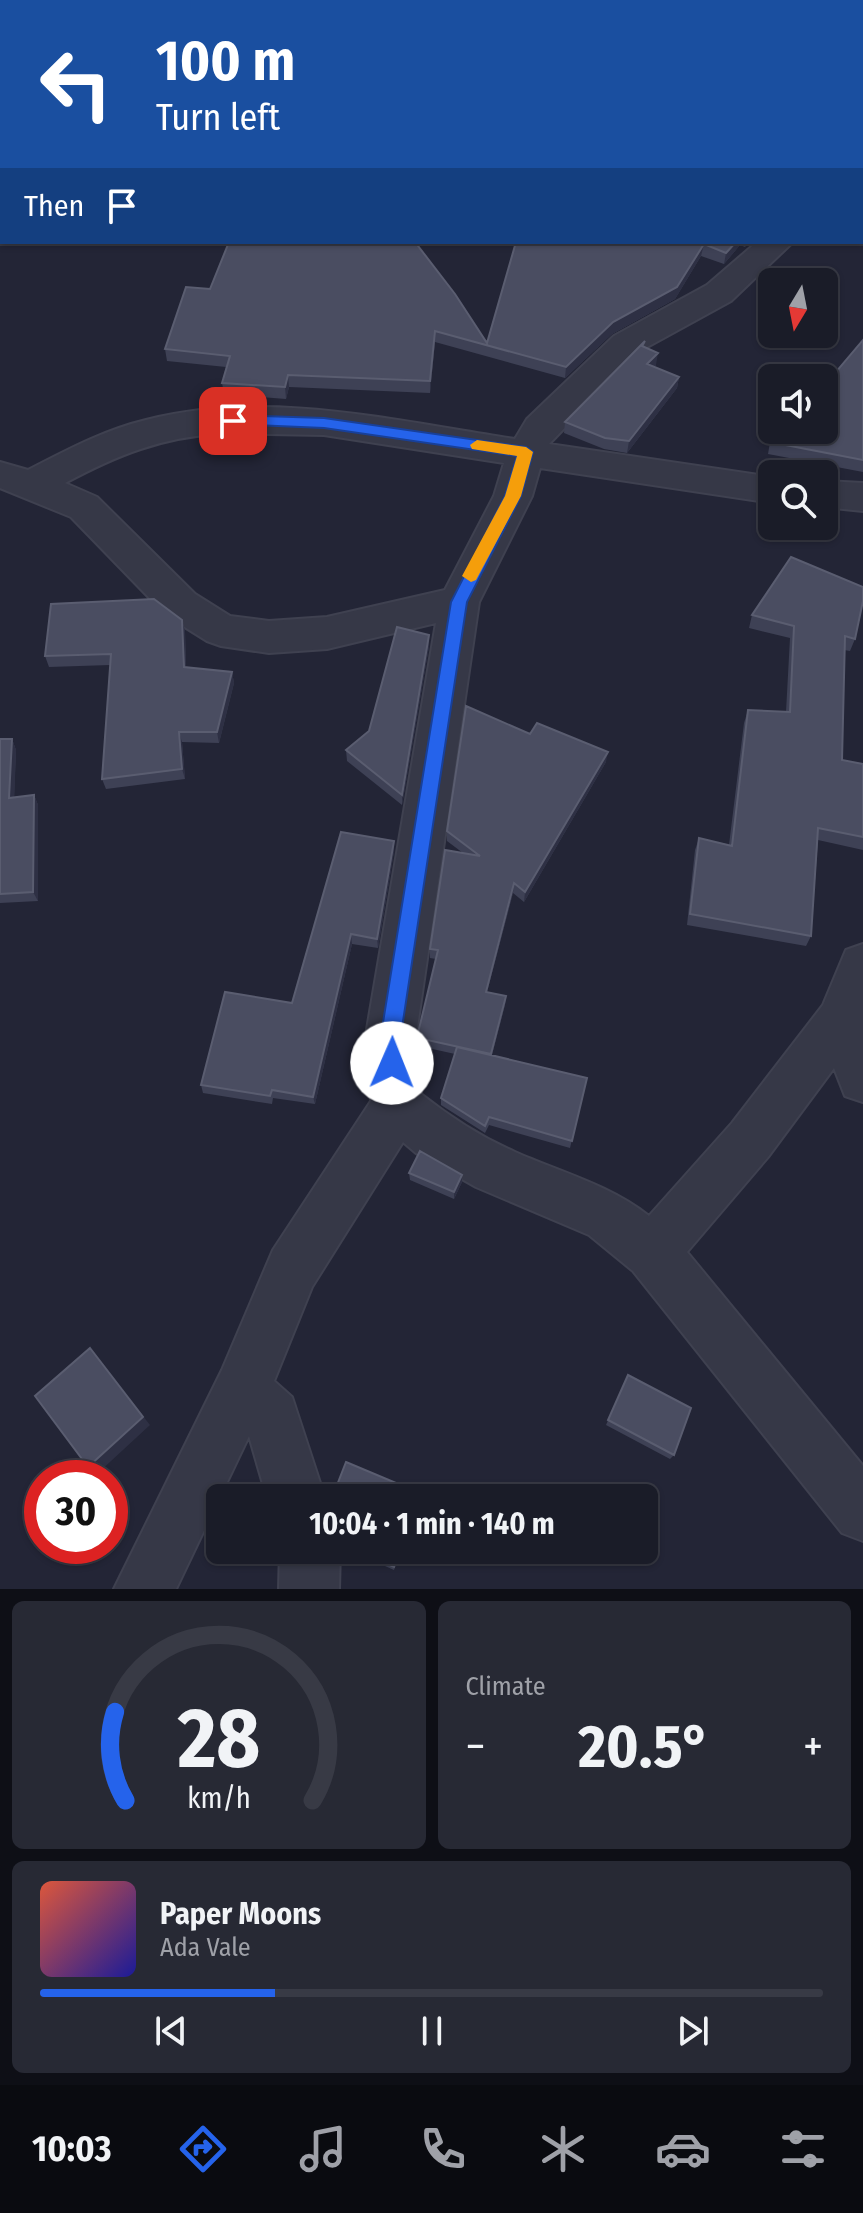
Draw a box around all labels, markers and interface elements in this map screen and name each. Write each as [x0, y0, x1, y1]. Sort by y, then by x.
text: 100 m [156, 28, 295, 95]
icon: left [24, 32, 128, 136]
text: Turn left [156, 96, 280, 140]
icon: arrive [100, 184, 144, 228]
text: Then [24, 188, 84, 224]
north arrow [758, 268, 838, 348]
map controls [758, 268, 838, 540]
button: sound [758, 364, 838, 444]
pin [199, 387, 267, 455]
icon: arrive [211, 399, 255, 443]
button: search [758, 460, 838, 540]
position arrow [350, 1021, 434, 1105]
speed limit sign: 30 [24, 1460, 128, 1564]
text: 10:04 · 1 min · 140 m [309, 1506, 555, 1542]
text: Climate [466, 1671, 546, 1702]
text: 28 [177, 1689, 260, 1789]
text: 20.5° [578, 1711, 710, 1783]
text: − [466, 1720, 485, 1773]
text: + [803, 1720, 823, 1773]
text: km/h [187, 1781, 251, 1816]
text: Paper Moons [160, 1896, 321, 1932]
text: Ada Vale [160, 1932, 251, 1963]
icon: previous [149, 2009, 193, 2053]
icon: pause [410, 2009, 454, 2053]
icon: next [671, 2009, 715, 2053]
icon: directions [175, 2121, 231, 2177]
icon: music [295, 2121, 351, 2177]
icon: phone [415, 2121, 471, 2177]
icon: climate [535, 2121, 591, 2177]
icon: car [655, 2121, 711, 2177]
icon: filters [775, 2121, 831, 2177]
text: 10:03 [32, 2127, 111, 2171]

